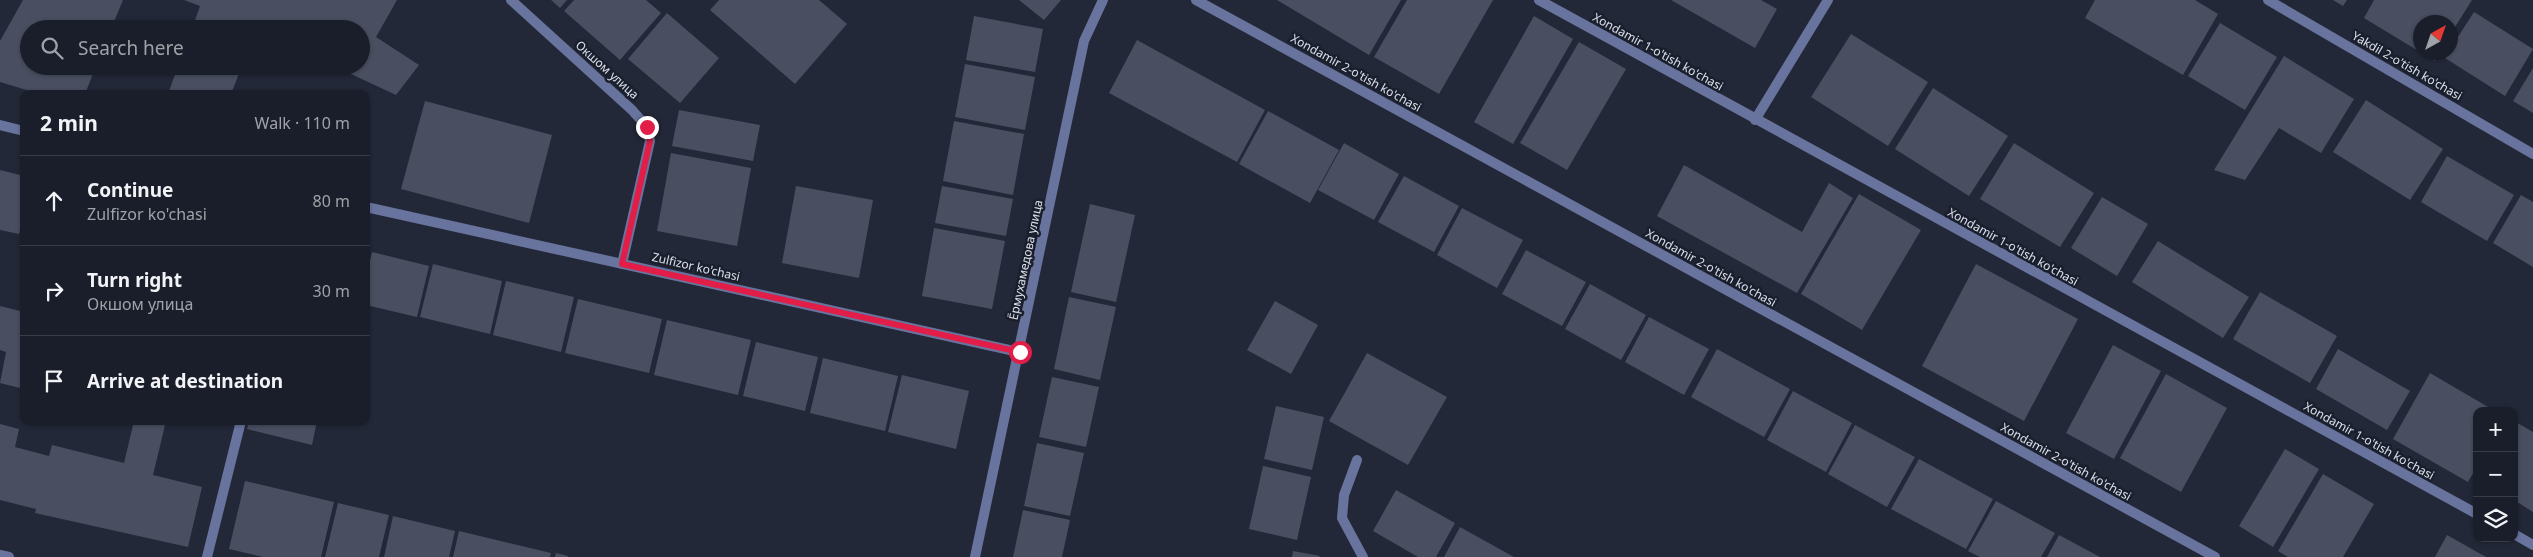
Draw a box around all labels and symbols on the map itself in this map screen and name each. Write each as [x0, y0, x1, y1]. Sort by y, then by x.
street label: Xondamir 1-o'tish ko'chasi [1590, 9, 1727, 95]
north arrow [2413, 15, 2458, 60]
street label: Yakdil 2-o'tish ko'chasi [2349, 27, 2465, 104]
street label: Xondamir 2-o'tish ko'chasi [1288, 30, 1425, 116]
street label: Окшом улица [572, 37, 643, 103]
route end [636, 116, 659, 139]
street label: Ёрмухамедова улица [1004, 198, 1047, 322]
street label: Xondamir 1-o'tish ko'chasi [1945, 204, 2082, 290]
street label: Xondamir 2-o'tish ko'chasi [1643, 225, 1780, 311]
street label: Zulfizor ko'chasi [650, 248, 742, 285]
route start [1009, 341, 1032, 364]
street label: Xondamir 1-o'tish ko'chasi [2301, 398, 2438, 484]
street label: Xondamir 2-o'tish ko'chasi [1998, 419, 2135, 505]

